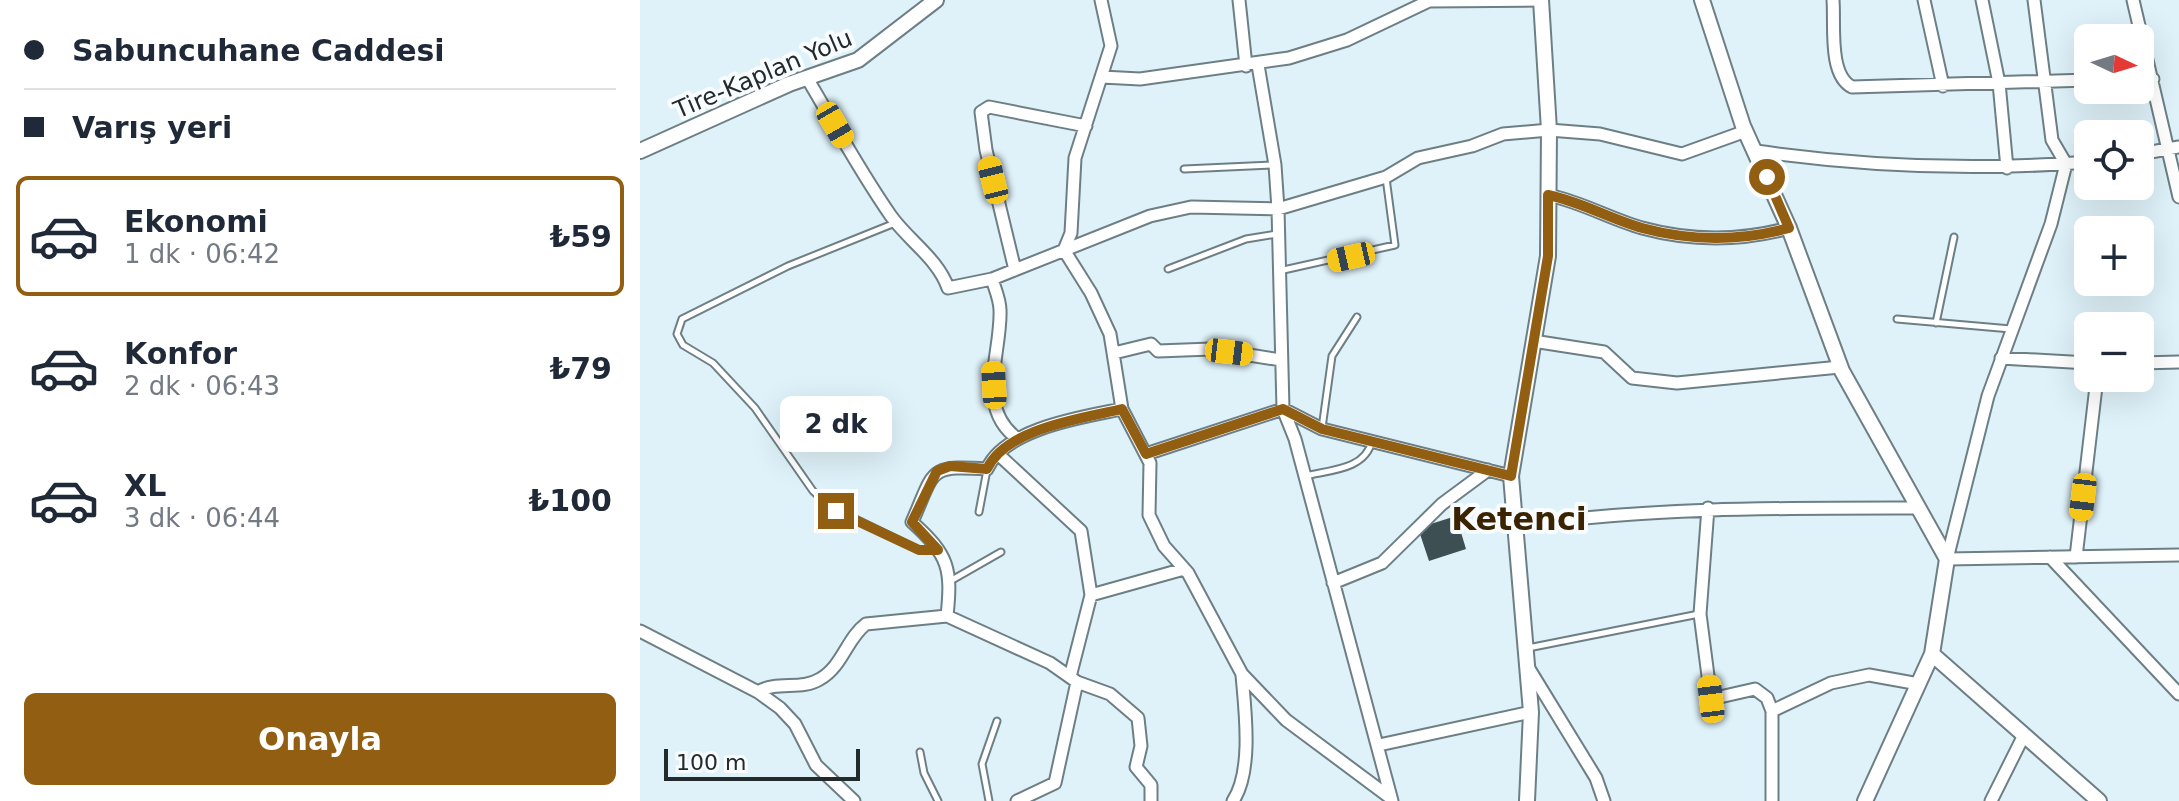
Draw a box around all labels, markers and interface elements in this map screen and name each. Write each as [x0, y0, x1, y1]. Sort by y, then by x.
street label: Tire-Kaplan Yolu [669, 24, 856, 125]
north arrow [2074, 24, 2154, 104]
map controls [2074, 24, 2154, 392]
text: Sabuncuhane Caddesi [72, 33, 445, 68]
car [813, 98, 857, 152]
text: Varış yeri [72, 110, 232, 145]
button: locate [2074, 120, 2154, 200]
car [976, 154, 1010, 206]
route start [1749, 159, 1785, 195]
icon: car [28, 200, 100, 272]
text: Ekonomi [124, 204, 268, 239]
button: + [2074, 216, 2154, 296]
text: ₺59 [549, 219, 612, 254]
text: 1 dk · 06:42 [124, 239, 280, 269]
car [1325, 240, 1377, 274]
button: − [2074, 312, 2154, 392]
icon: car [28, 332, 100, 404]
text: Konfor [124, 336, 237, 371]
car [1204, 337, 1254, 367]
text: ₺79 [549, 351, 612, 386]
car [981, 360, 1007, 410]
text: 2 dk · 06:43 [124, 371, 280, 401]
callout: 2 dk [780, 395, 892, 451]
text: 2 dk [804, 409, 868, 439]
icon: car [28, 464, 100, 536]
text: XL [124, 468, 166, 503]
car [2068, 472, 2098, 522]
text: ₺100 [529, 483, 612, 518]
route end [818, 493, 854, 529]
district label: Ketenci [1451, 500, 1587, 538]
text: 3 dk · 06:44 [124, 503, 280, 533]
car [1696, 674, 1726, 724]
button: Onayla [24, 693, 616, 785]
scale bar [664, 745, 860, 781]
text: 100 m [676, 750, 746, 775]

